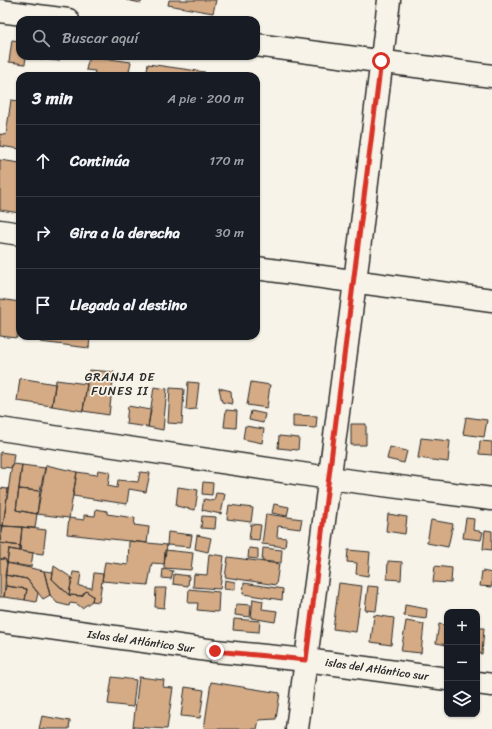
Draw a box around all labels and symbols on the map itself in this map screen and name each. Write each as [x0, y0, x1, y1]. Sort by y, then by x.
route start [372, 52, 390, 70]
district label: GRANJA DE FUNES II [85, 366, 156, 402]
street label: Islas del Atlántico Sur [85, 624, 197, 659]
route end [206, 642, 224, 660]
street label: islas del Atlántico sur [324, 653, 430, 686]

